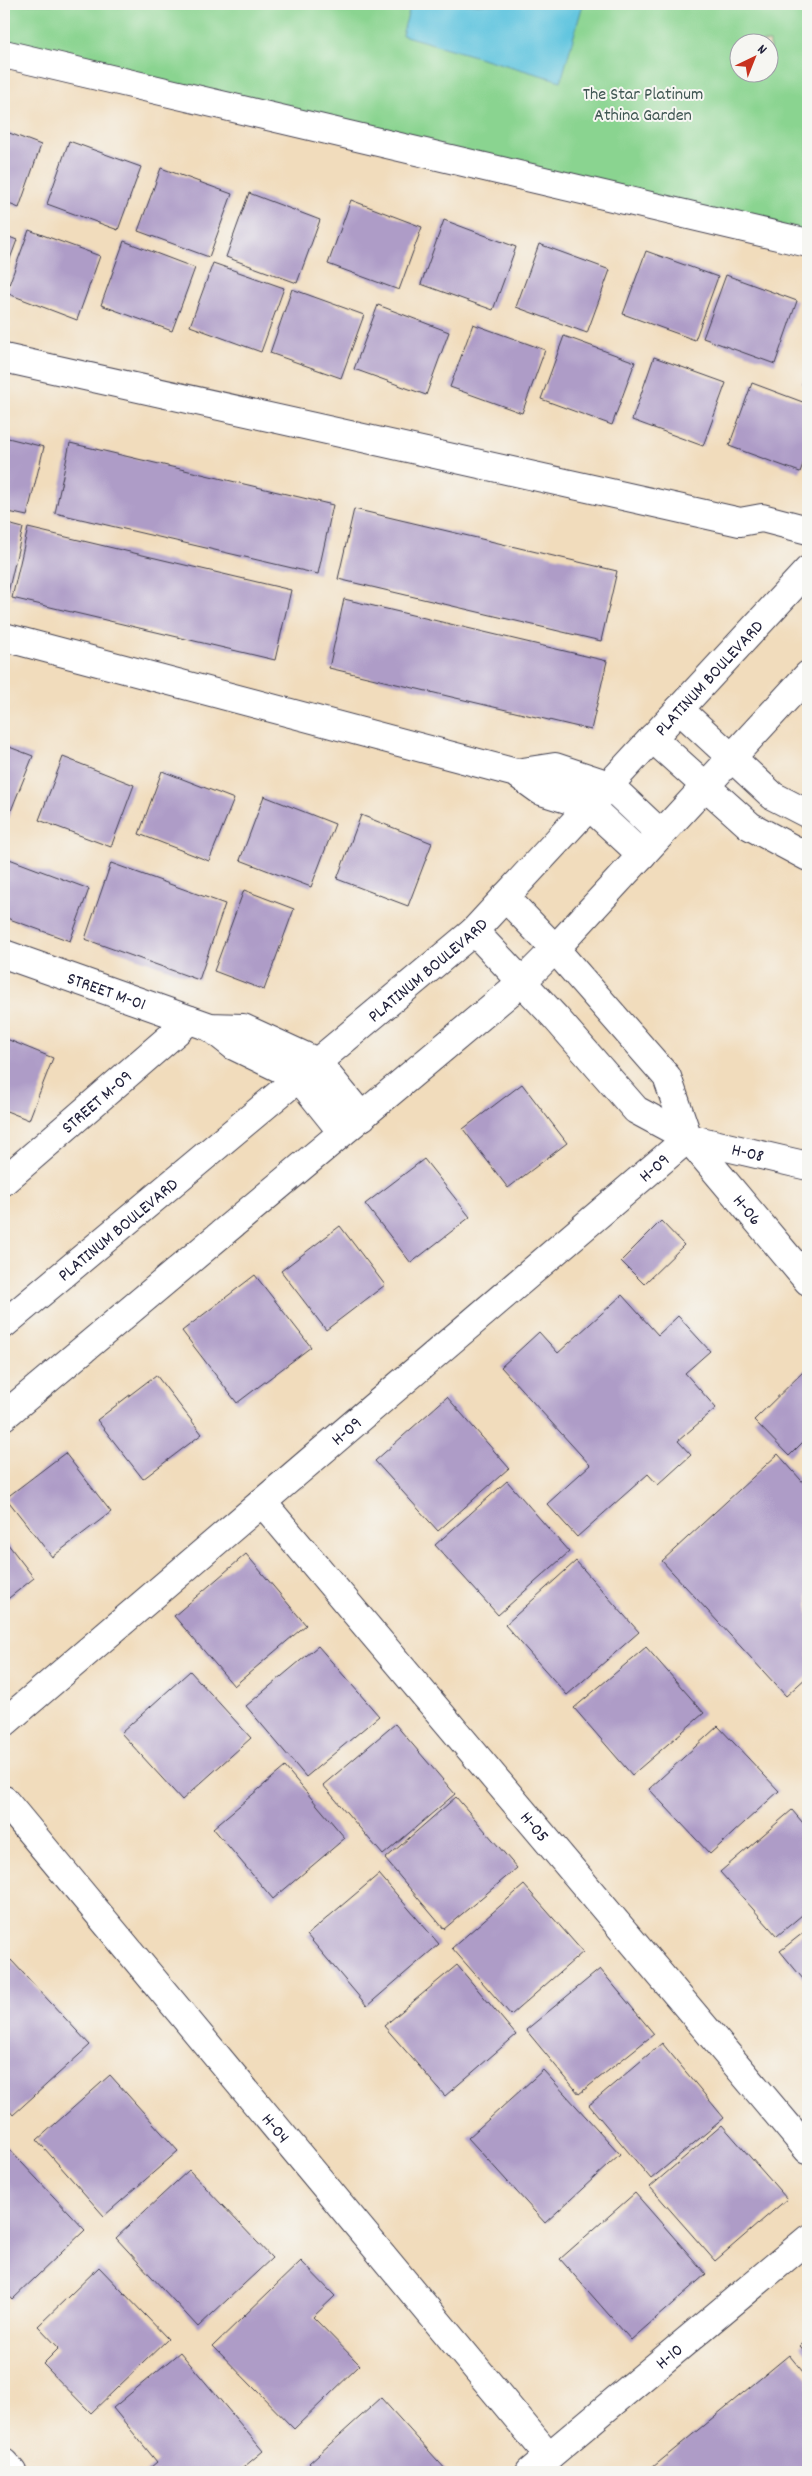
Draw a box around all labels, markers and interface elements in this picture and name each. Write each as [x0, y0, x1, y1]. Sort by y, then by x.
north arrow [730, 32, 780, 82]
text: N [752, 40, 771, 60]
park label: The Star Platinum Athina Garden [583, 83, 703, 129]
street label: PLATINUM BOULEVARD [650, 616, 771, 743]
street label: PLATINUM BOULEVARD [363, 914, 495, 1030]
street label: STREET M-01 [63, 967, 149, 1018]
street label: STREET M-09 [57, 1065, 139, 1141]
street label: H-08 [729, 1139, 766, 1170]
street label: H-09 [635, 1149, 676, 1190]
street label: PLATINUM BOULEVARD [54, 1173, 185, 1289]
street label: H-06 [726, 1190, 767, 1232]
street label: H-09 [327, 1412, 368, 1453]
street label: H-05 [513, 1807, 554, 1849]
street label: H-04 [254, 2109, 294, 2150]
street label: H-10 [651, 2339, 690, 2377]

